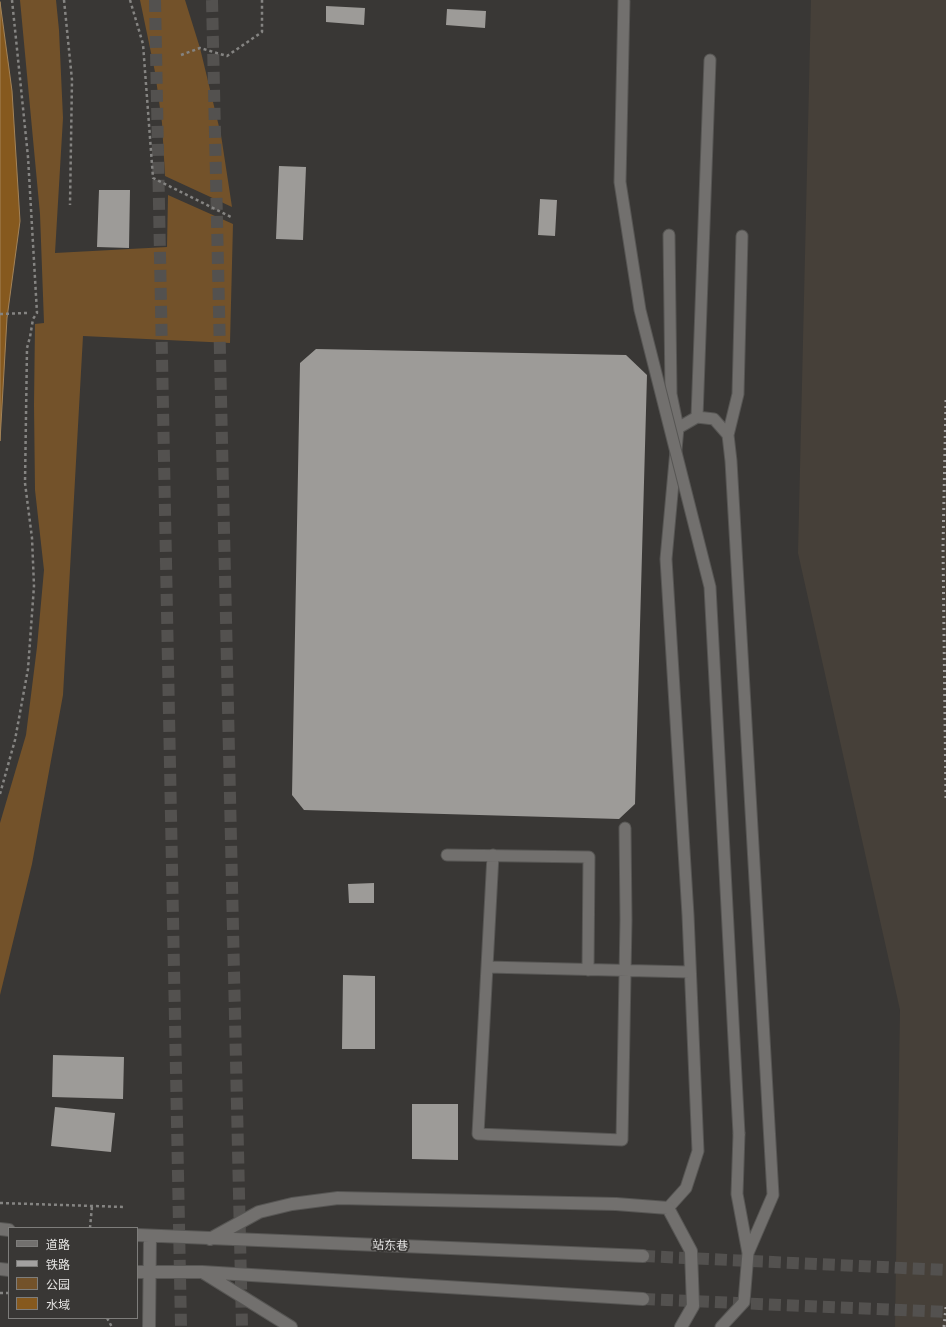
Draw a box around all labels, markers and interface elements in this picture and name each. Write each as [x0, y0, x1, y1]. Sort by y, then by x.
legend [8, 1227, 138, 1319]
text: 道路 [46, 1238, 70, 1252]
street label: 站东巷 [372, 1238, 408, 1254]
text: 铁路 [46, 1258, 70, 1272]
text: 公园 [46, 1278, 70, 1292]
text: 水域 [46, 1298, 70, 1312]

